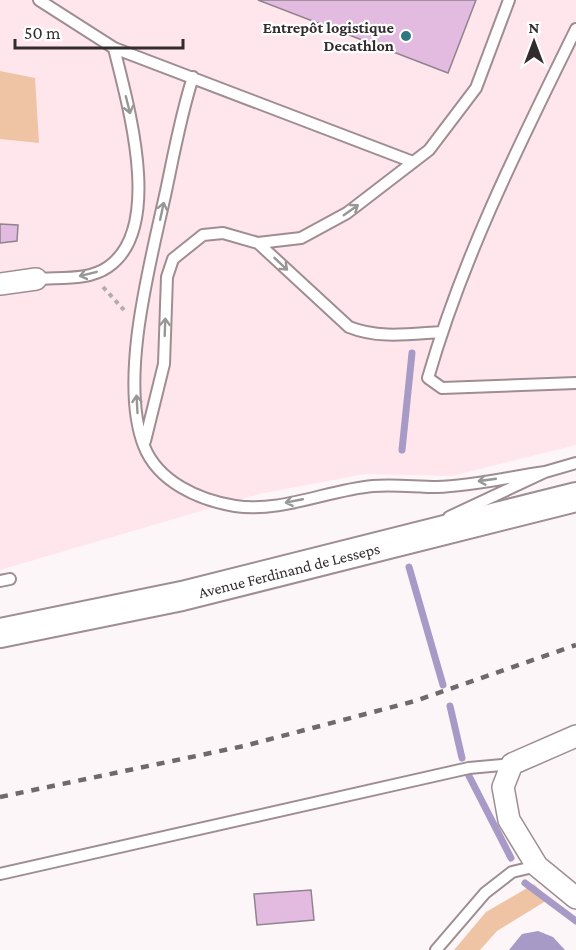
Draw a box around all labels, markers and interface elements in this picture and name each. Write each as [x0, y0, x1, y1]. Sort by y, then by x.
scale bar [15, 12, 183, 50]
north arrow [504, 12, 564, 72]
place label: Entrepôt logistique Decathlon [263, 19, 395, 54]
text: N [529, 19, 540, 36]
text: 50 m [24, 23, 61, 43]
marker: Entrepôt logistique Decathlon [399, 29, 413, 43]
one-way arrow [122, 95, 134, 114]
one-way arrow [156, 202, 168, 221]
one-way arrow [342, 204, 358, 216]
one-way arrow [273, 257, 288, 271]
one-way arrow [79, 269, 98, 281]
one-way arrow [160, 318, 171, 338]
one-way arrow [132, 394, 143, 414]
one-way arrow [477, 475, 497, 486]
one-way arrow [284, 496, 304, 507]
street label: Avenue Ferdinand de Lesseps [197, 540, 382, 602]

